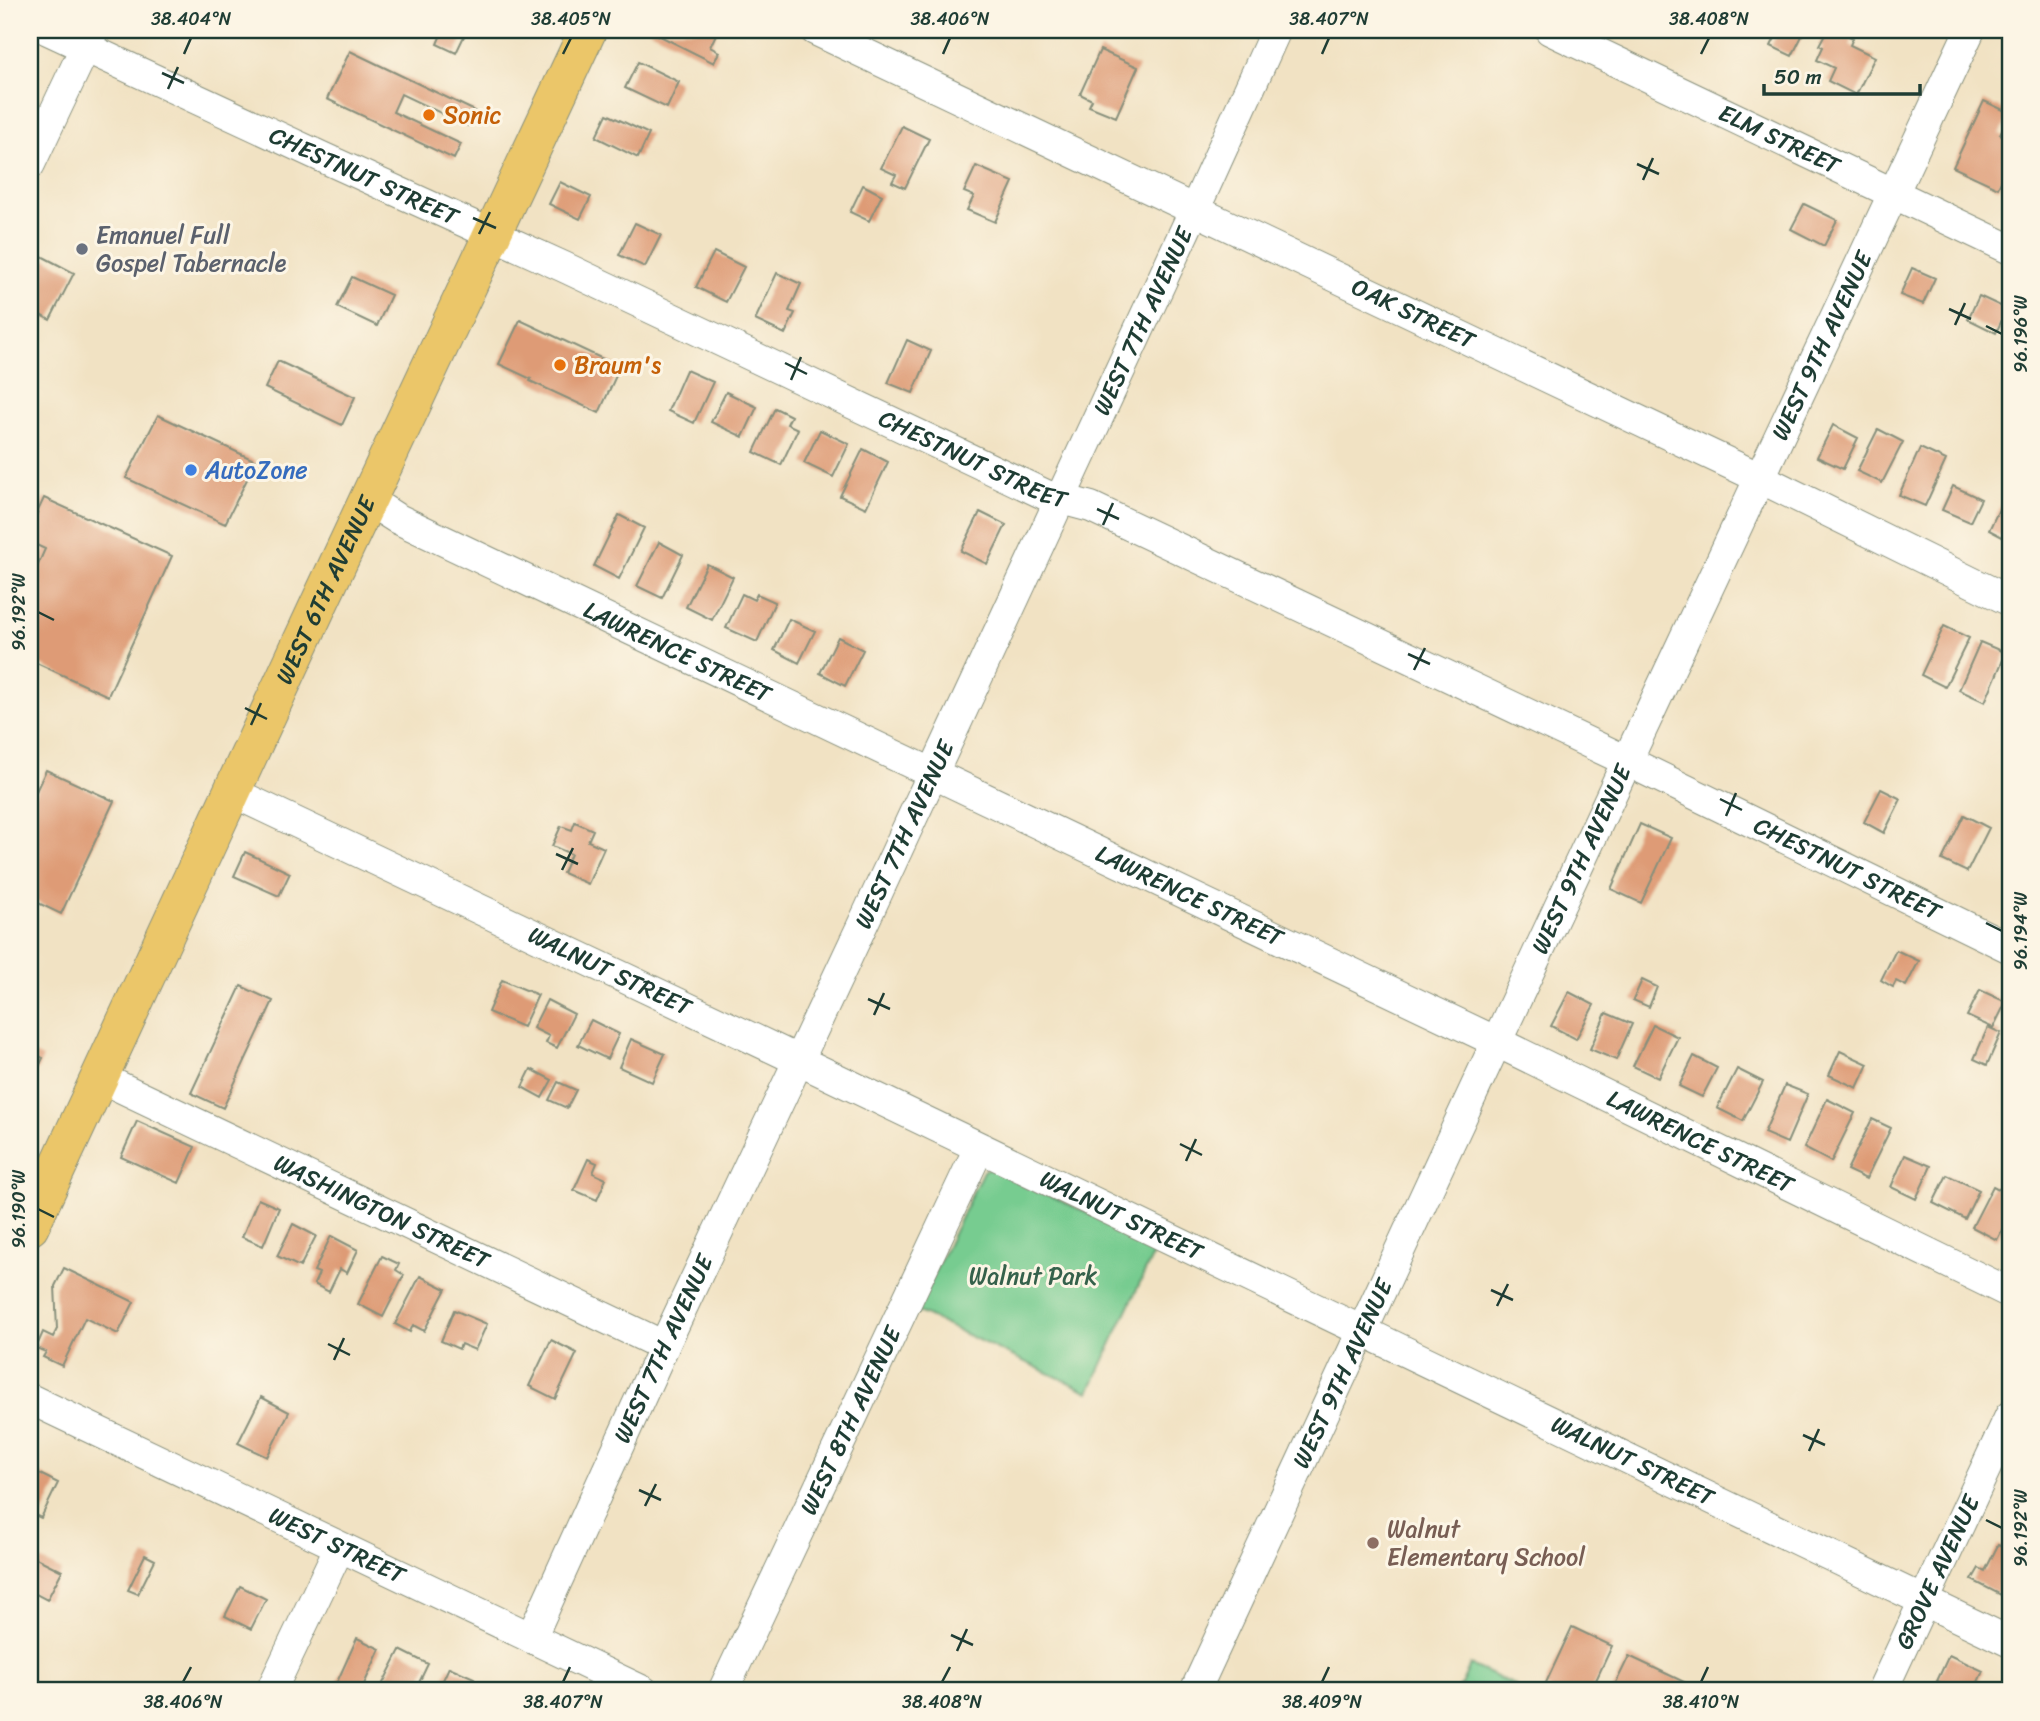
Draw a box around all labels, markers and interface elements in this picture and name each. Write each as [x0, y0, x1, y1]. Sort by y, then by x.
text: 38.404°N [151, 3, 232, 35]
text: 38.405°N [531, 3, 612, 35]
text: 38.406°N [910, 3, 990, 35]
text: 38.407°N [1289, 3, 1369, 35]
text: 38.408°N [1669, 3, 1749, 35]
scale bar [1764, 52, 1919, 96]
text: 50 m [1774, 58, 1822, 96]
street label: ELM STREET [1711, 92, 1849, 187]
place label: Sonic [443, 94, 502, 136]
marker: Sonic [421, 107, 437, 123]
street label: CHESTNUT STREET [262, 114, 467, 238]
place label: Emanuel Full Gospel Tabernacle [96, 214, 287, 284]
street label: WEST 7TH AVENUE [1081, 218, 1206, 423]
marker: Emanuel Full Gospel Tabernacle [74, 241, 90, 257]
street label: WEST 9TH AVENUE [1759, 243, 1885, 448]
street label: OAK STREET [1344, 266, 1483, 362]
text: 96.196°W [2005, 294, 2037, 373]
place label: Braum's [574, 344, 661, 386]
marker: Braum's [552, 357, 568, 373]
street label: CHESTNUT STREET [871, 398, 1073, 521]
place label: AutoZone [204, 449, 308, 491]
marker: AutoZone [183, 462, 199, 478]
street label: WEST 6TH AVENUE [263, 487, 388, 691]
text: 96.192°W [3, 572, 35, 651]
street label: LAWRENCE STREET [576, 589, 780, 716]
street label: WEST 7TH AVENUE [842, 732, 967, 936]
street label: WEST 9TH AVENUE [1519, 756, 1644, 961]
street label: CHESTNUT STREET [1746, 805, 1950, 933]
street label: LAWRENCE STREET [1088, 833, 1292, 959]
text: 96.194°W [2005, 891, 2037, 970]
street label: WALNUT STREET [521, 914, 700, 1028]
street label: LAWRENCE STREET [1600, 1078, 1803, 1206]
street label: WASHINGTON STREET [267, 1142, 498, 1282]
street label: WALNUT STREET [1033, 1158, 1211, 1273]
text: 96.190°W [3, 1169, 35, 1248]
street label: WEST 7TH AVENUE [601, 1246, 726, 1450]
park label: Walnut Park [969, 1255, 1097, 1297]
street label: WEST 9TH AVENUE [1280, 1270, 1405, 1475]
street label: WEST 8TH AVENUE [788, 1318, 914, 1522]
street label: WALNUT STREET [1544, 1404, 1722, 1518]
street label: GROVE AVENUE [1883, 1486, 1992, 1657]
text: 96.192°W [2005, 1488, 2037, 1567]
street label: WEST STREET [261, 1495, 414, 1597]
place label: Walnut Elementary School [1387, 1508, 1586, 1578]
marker: Walnut Elementary School [1365, 1535, 1381, 1551]
text: 38.406°N [143, 1686, 223, 1718]
text: 38.407°N [523, 1686, 603, 1718]
text: 38.408°N [902, 1686, 982, 1718]
text: 38.409°N [1282, 1686, 1363, 1718]
text: 38.410°N [1663, 1686, 1740, 1718]

